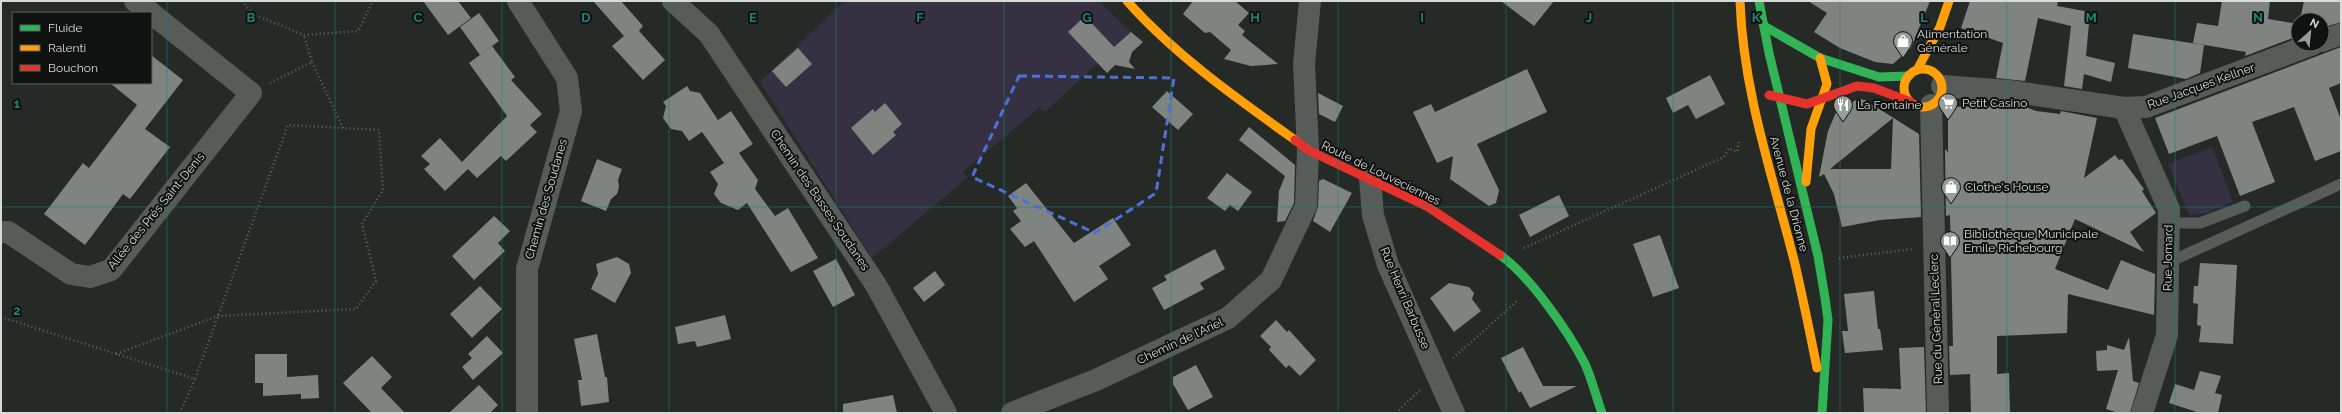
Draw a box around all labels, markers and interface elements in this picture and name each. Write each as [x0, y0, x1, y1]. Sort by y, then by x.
text: B [247, 10, 256, 25]
text: C [414, 10, 423, 25]
text: D [581, 10, 591, 25]
text: E [749, 10, 757, 25]
text: F [916, 10, 924, 25]
text: G [1082, 10, 1092, 25]
text: H [1250, 10, 1260, 25]
text: I [1420, 10, 1424, 25]
text: J [1586, 10, 1592, 25]
text: K [1752, 10, 1761, 25]
text: L [1920, 10, 1928, 25]
text: M [2085, 10, 2097, 25]
text: N [2253, 10, 2263, 25]
legend [12, 12, 152, 84]
north arrow [2290, 12, 2330, 52]
text: N [2308, 16, 2321, 31]
text: Fluide [48, 21, 83, 35]
place label: Alimentation Générale [1917, 27, 1987, 55]
shop icon: Alimentation Générale [1892, 30, 1914, 58]
text: Ralenti [48, 41, 86, 55]
street label: Rue Jacques Kellner [2146, 60, 2257, 112]
text: Bouchon [48, 61, 98, 75]
supermarket icon: Petit Casino [1937, 92, 1959, 120]
restaurant icon: La Fontaine [1832, 94, 1854, 122]
text: 1 [14, 96, 21, 111]
place label: Petit Casino [1962, 96, 2027, 110]
place label: La Fontaine [1857, 98, 1922, 112]
street label: Chemin des Basses Soudanes [768, 127, 873, 273]
street label: Avenue de la Drionne [1767, 135, 1811, 253]
street label: Chemin des Soudanes [522, 137, 570, 261]
street label: Route de Louveciennes [1319, 138, 1443, 208]
street label: Allée des Prés Saint-Denis [105, 150, 208, 272]
shop icon: Clothe's House [1940, 176, 1962, 204]
place label: Clothe's House [1965, 180, 2048, 194]
street label: Rue Jomard [2160, 225, 2176, 291]
place label: Bibliothèque Municipale Emile Richebourg [1964, 227, 2098, 255]
library icon: Bibliothèque Municipale Emile Richebourg [1939, 230, 1961, 258]
street label: Rue Henri Barbusse [1377, 245, 1433, 351]
street label: Rue du Général Leclerc [1927, 253, 1945, 384]
text: 2 [13, 303, 21, 318]
street label: Chemin de l'Ariel [1135, 315, 1226, 367]

